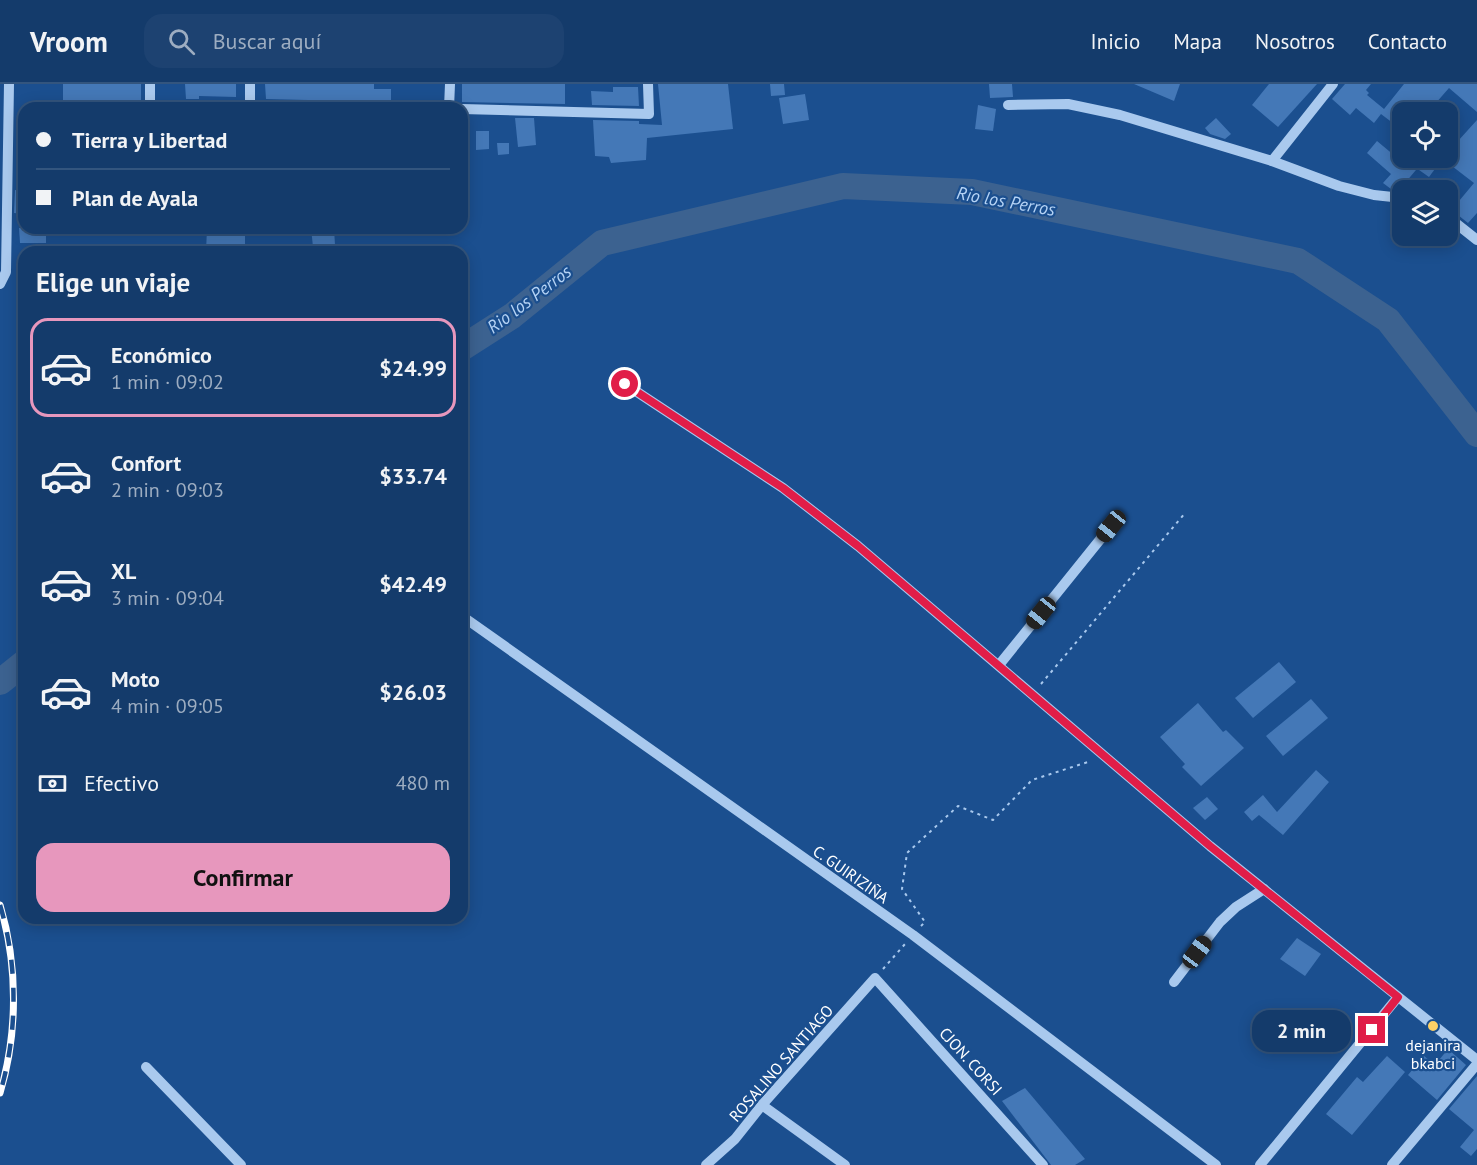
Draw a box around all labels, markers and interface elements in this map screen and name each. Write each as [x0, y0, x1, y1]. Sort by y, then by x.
search box [144, 14, 564, 68]
text: Vroom [30, 23, 108, 60]
icon: search [165, 25, 198, 58]
text: Buscar aquí [213, 27, 321, 55]
text: Inicio [1091, 28, 1140, 55]
text: Mapa [1173, 28, 1222, 55]
text: Nosotros [1255, 28, 1335, 55]
text: Contacto [1368, 28, 1447, 55]
map controls [1392, 102, 1458, 246]
button: locate [1392, 102, 1458, 168]
text: Tierra y Libertad [72, 126, 227, 154]
button: layers [1392, 180, 1458, 246]
water label: Rio los Perros [955, 181, 1058, 221]
text: Plan de Ayala [72, 184, 198, 212]
water label: Rio los Perros [482, 259, 576, 338]
text: Elige un viaje [36, 265, 190, 299]
icon: car [39, 341, 93, 395]
text: Económico [111, 341, 212, 369]
text: $24.99 [379, 354, 447, 382]
text: 1 min · 09:02 [111, 369, 224, 395]
route start [611, 370, 638, 397]
icon: car [39, 449, 93, 503]
text: Confort [111, 449, 181, 477]
text: $33.74 [379, 462, 447, 490]
text: 2 min · 09:03 [111, 477, 224, 503]
car [1093, 506, 1129, 546]
icon: car [39, 557, 93, 611]
text: XL [111, 557, 136, 585]
text: $42.49 [379, 570, 447, 598]
text: 3 min · 09:04 [111, 585, 224, 611]
car [1023, 593, 1059, 633]
icon: car [39, 665, 93, 719]
text: Moto [111, 665, 160, 693]
text: $26.03 [379, 678, 447, 706]
text: 4 min · 09:05 [111, 693, 224, 719]
icon: cash [36, 767, 69, 800]
text: Efectivo [84, 769, 159, 797]
text: 480 m [396, 770, 450, 796]
street label: C. GUIRIZIÑA [809, 841, 893, 908]
button: Confirmar [36, 843, 450, 912]
car [1179, 932, 1215, 972]
street label: ROSALINO SANTIAGO [725, 1000, 837, 1126]
callout: 2 min [1252, 1009, 1351, 1051]
route end [1358, 1016, 1385, 1043]
text: 2 min [1277, 1018, 1326, 1044]
marker: dejanira bkabci [1426, 1019, 1440, 1033]
street label: CJON. CORSI [935, 1023, 1007, 1099]
place label: dejanira bkabci [1405, 1035, 1461, 1073]

